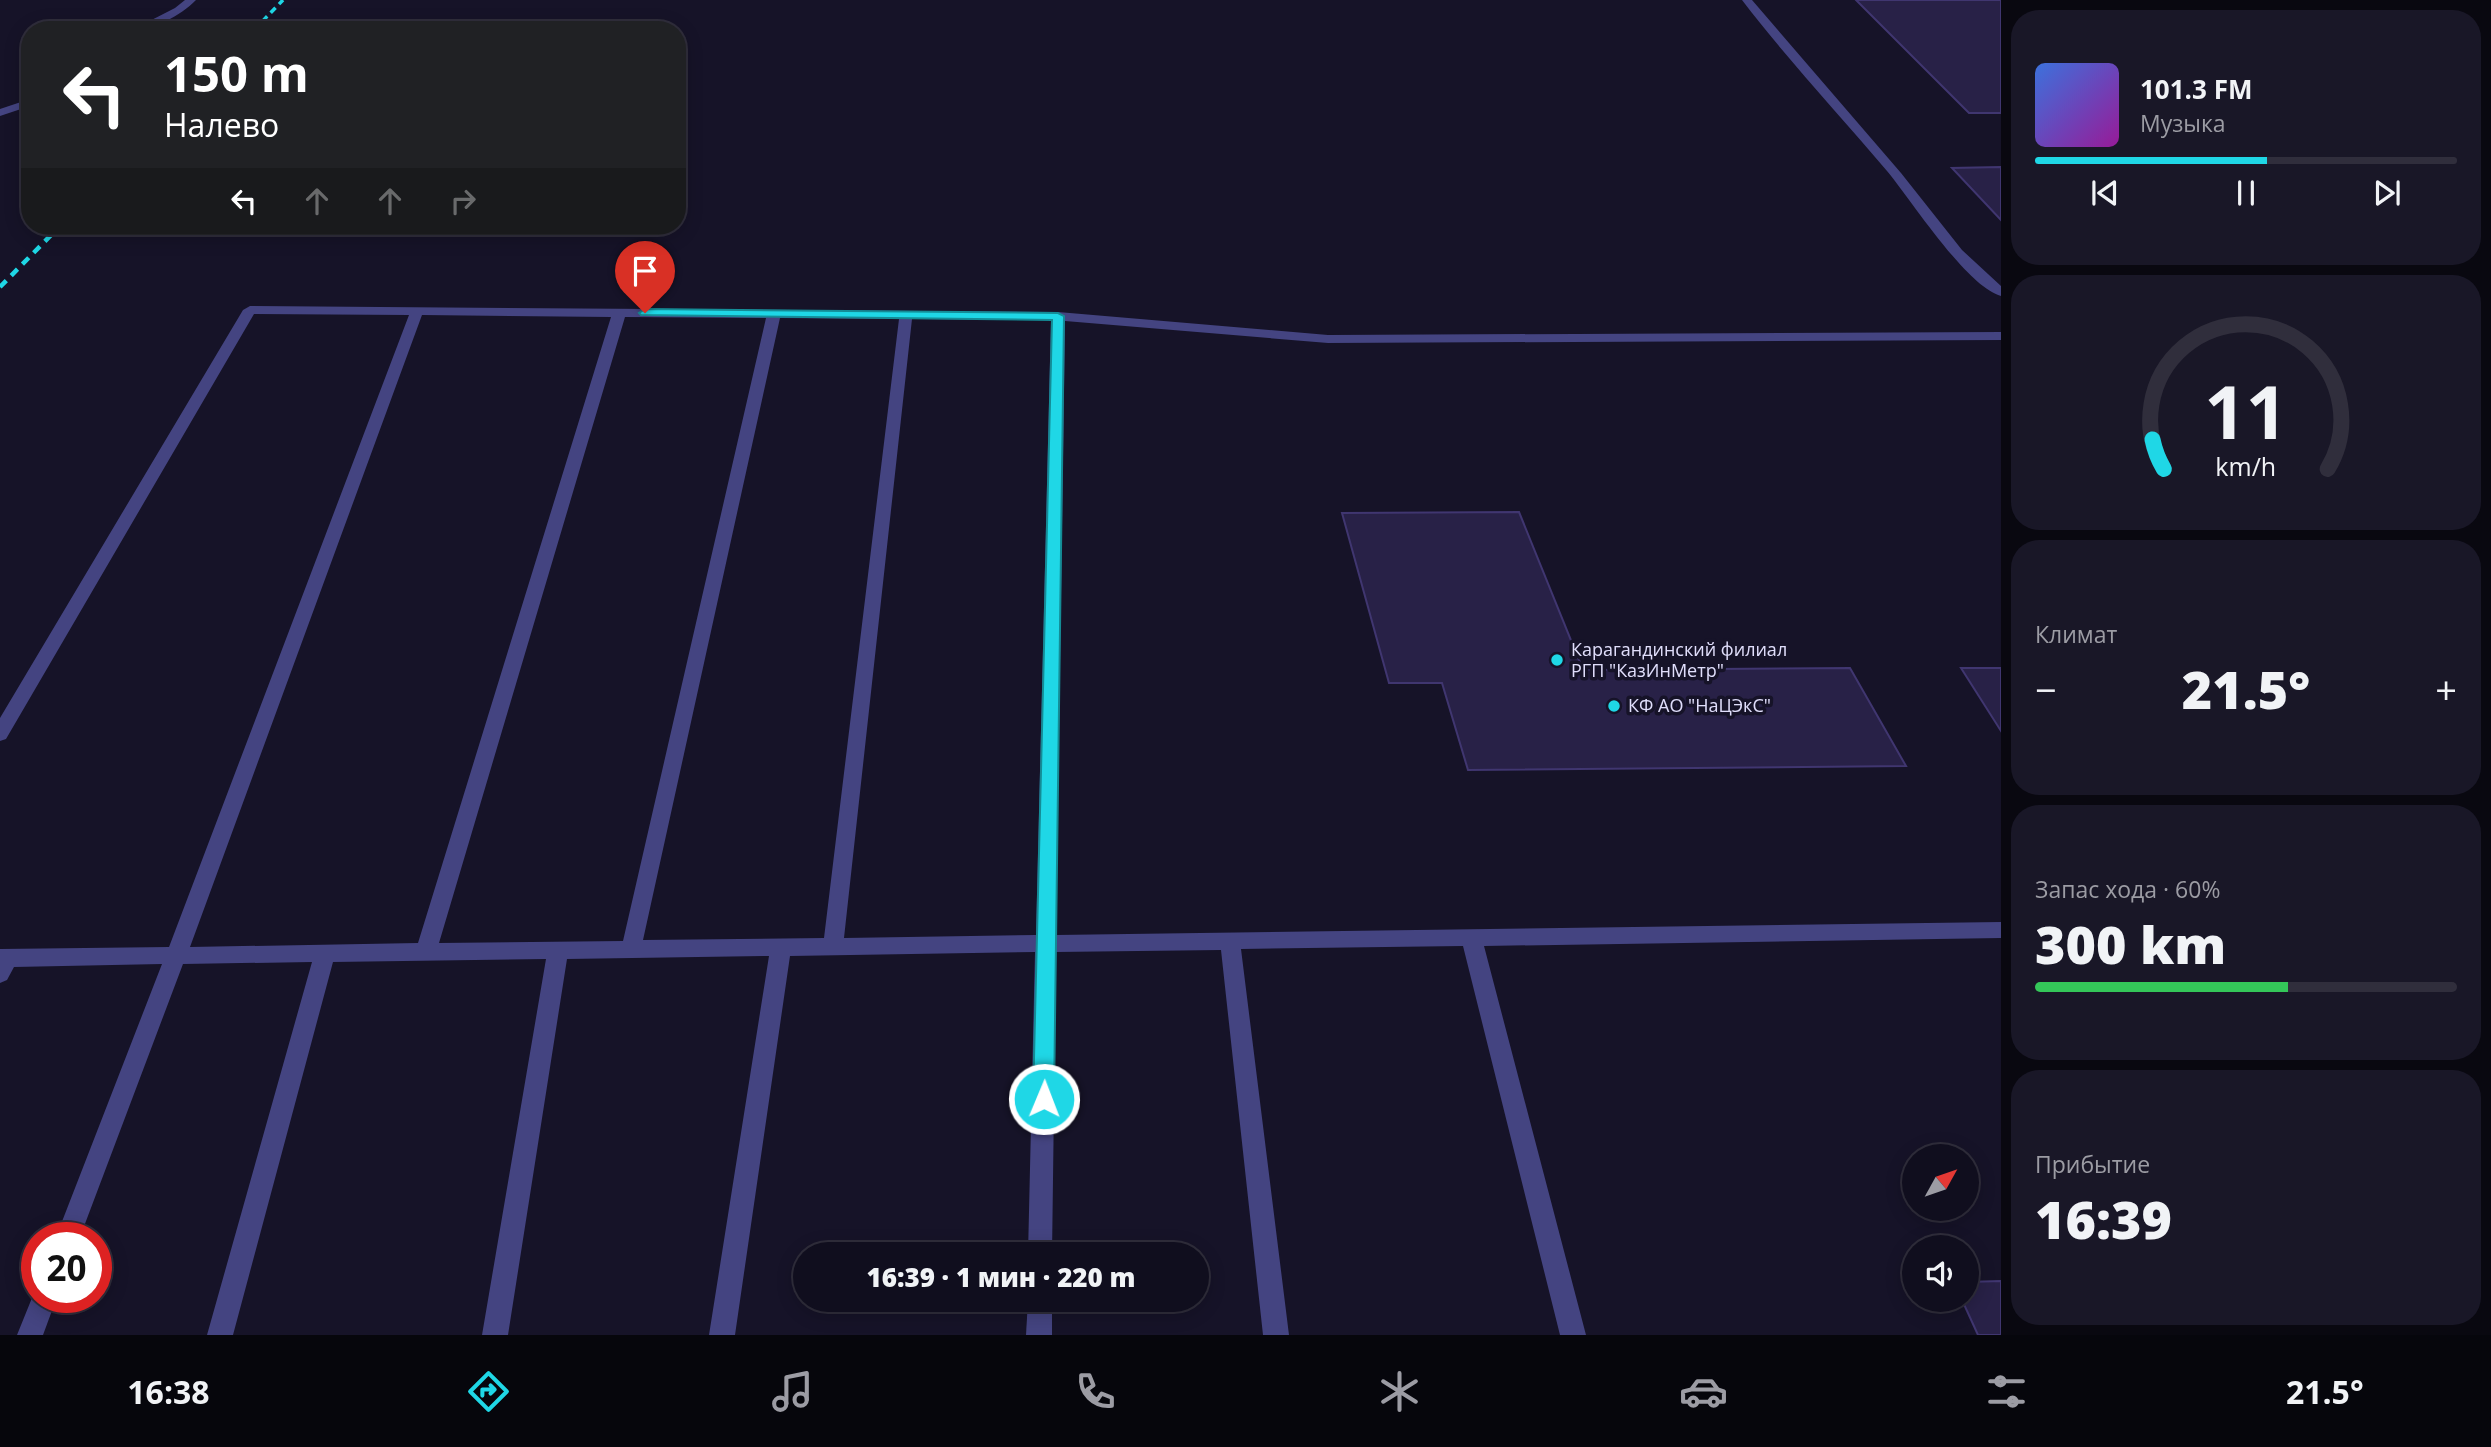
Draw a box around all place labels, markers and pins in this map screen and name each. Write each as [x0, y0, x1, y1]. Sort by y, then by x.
pin [615, 241, 675, 313]
place label: Карагандинский филиал РГП "КазИнМетр" [1571, 637, 1787, 682]
marker: Карагандинский филиал РГП "КазИнМетр" [1549, 652, 1565, 668]
place label: КФ АО "НаЦЭкС" [1628, 693, 1771, 717]
marker: КФ АО "НаЦЭкС" [1606, 698, 1622, 714]

